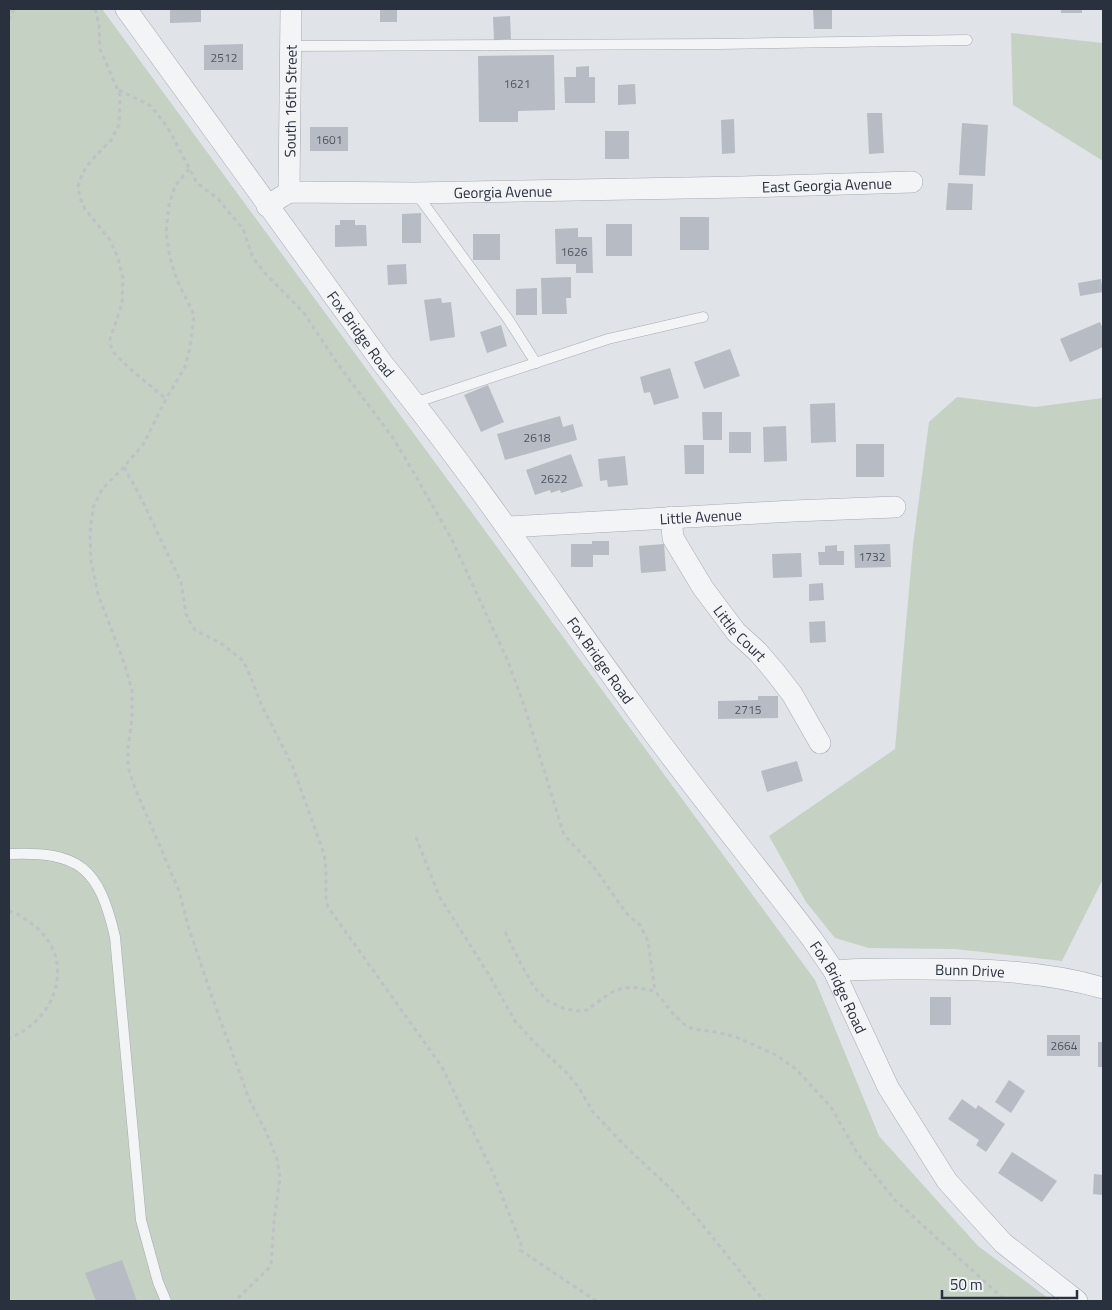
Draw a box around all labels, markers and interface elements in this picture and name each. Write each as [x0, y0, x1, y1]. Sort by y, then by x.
street label: South 16th Street [278, 44, 302, 158]
house number: 2512 [211, 48, 237, 67]
house number: 1621 [504, 74, 530, 93]
house number: 1601 [316, 130, 342, 149]
street label: East Georgia Avenue [762, 171, 892, 198]
street label: Georgia Avenue [453, 179, 552, 204]
house number: 1626 [561, 242, 588, 261]
street label: Fox Bridge Road [322, 286, 401, 382]
house number: 2618 [524, 428, 551, 447]
house number: 2622 [541, 469, 567, 488]
street label: Little Avenue [659, 502, 742, 530]
house number: 1732 [859, 547, 885, 566]
street label: Little Court [708, 600, 773, 667]
street label: Fox Bridge Road [562, 612, 640, 708]
house number: 2715 [735, 700, 762, 719]
street label: Fox Bridge Road [805, 936, 873, 1037]
street label: Bunn Drive [935, 958, 1005, 983]
house number: 2664 [1051, 1036, 1078, 1055]
scale bar [942, 1268, 1077, 1300]
text: 50 m [950, 1273, 983, 1296]

